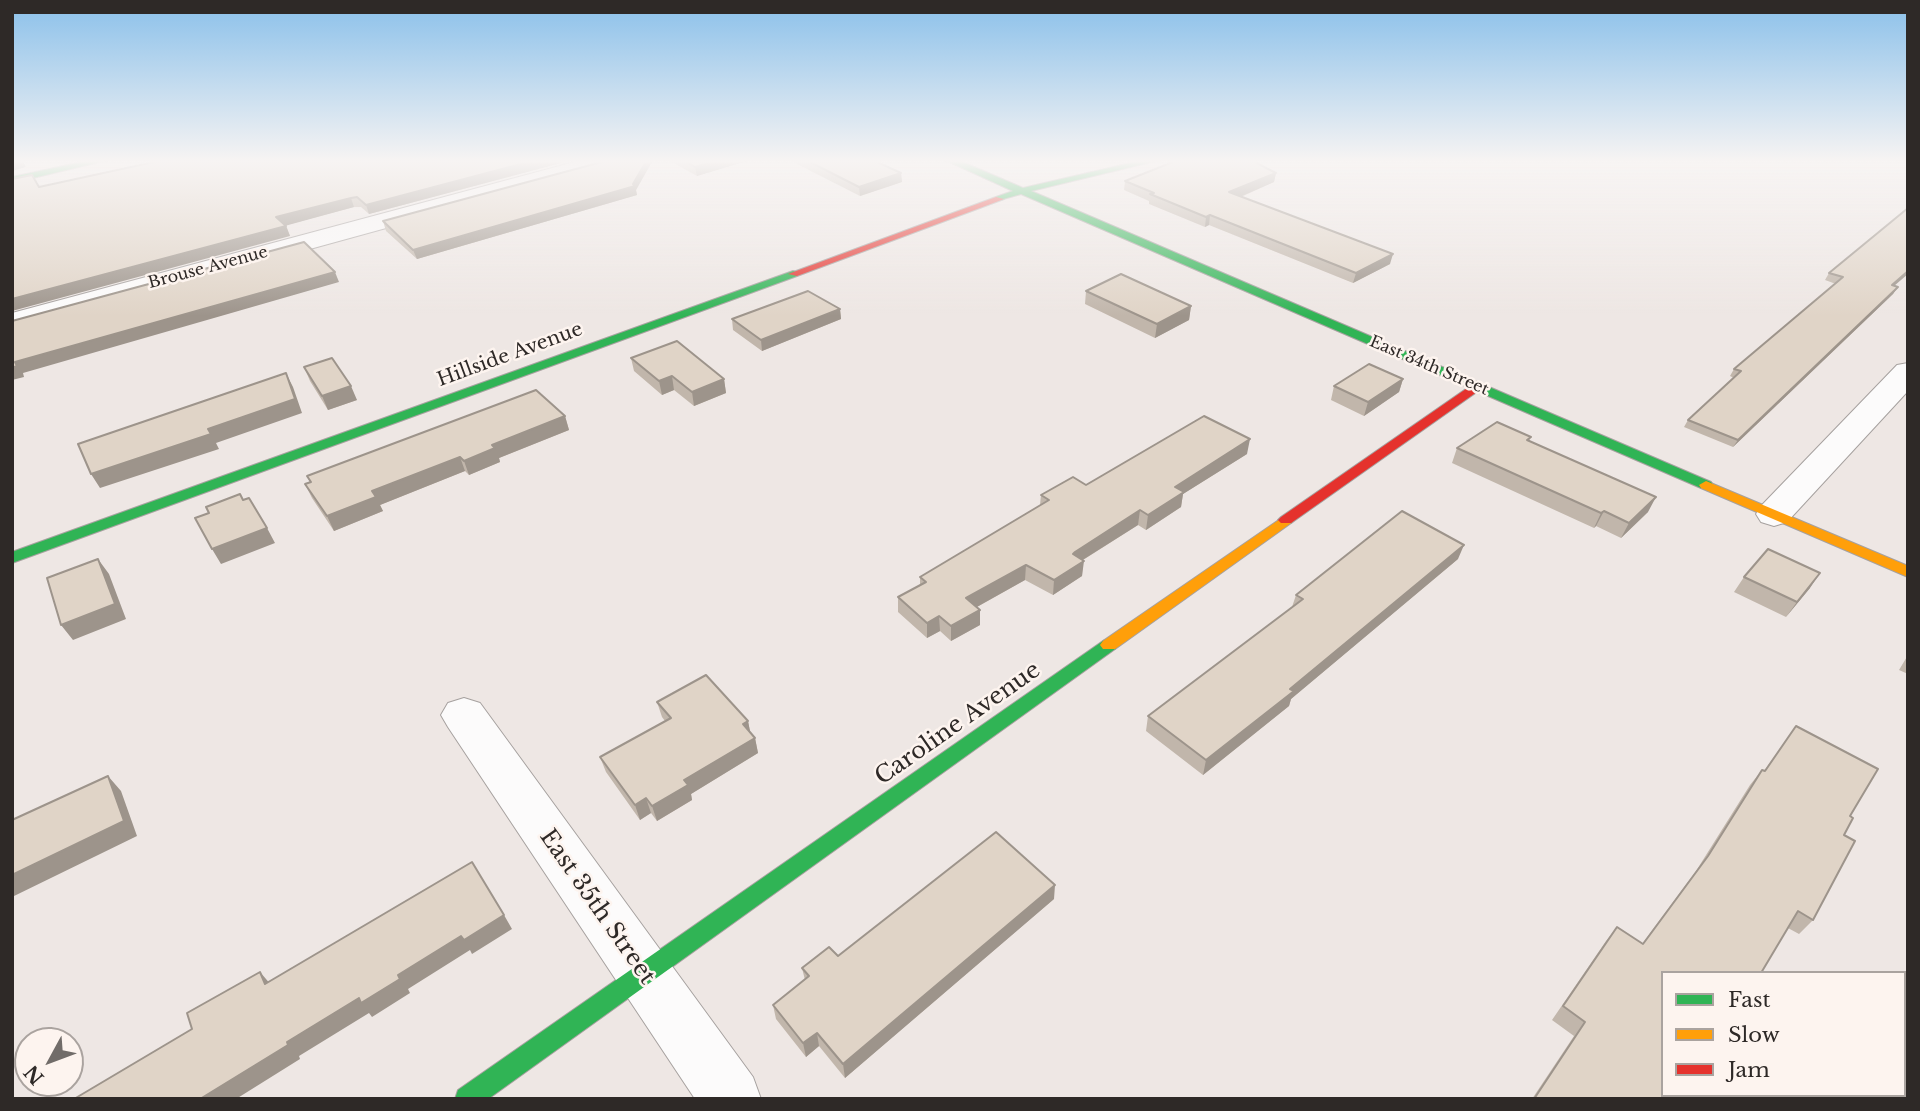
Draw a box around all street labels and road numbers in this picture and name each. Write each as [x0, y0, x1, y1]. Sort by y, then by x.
street label: Brouse Avenue [146, 243, 270, 293]
street label: Hillside Avenue [434, 318, 586, 392]
street label: East 34th Street [1367, 332, 1491, 400]
street label: Caroline Avenue [870, 657, 1046, 791]
street label: East 35th Street [533, 824, 661, 990]

